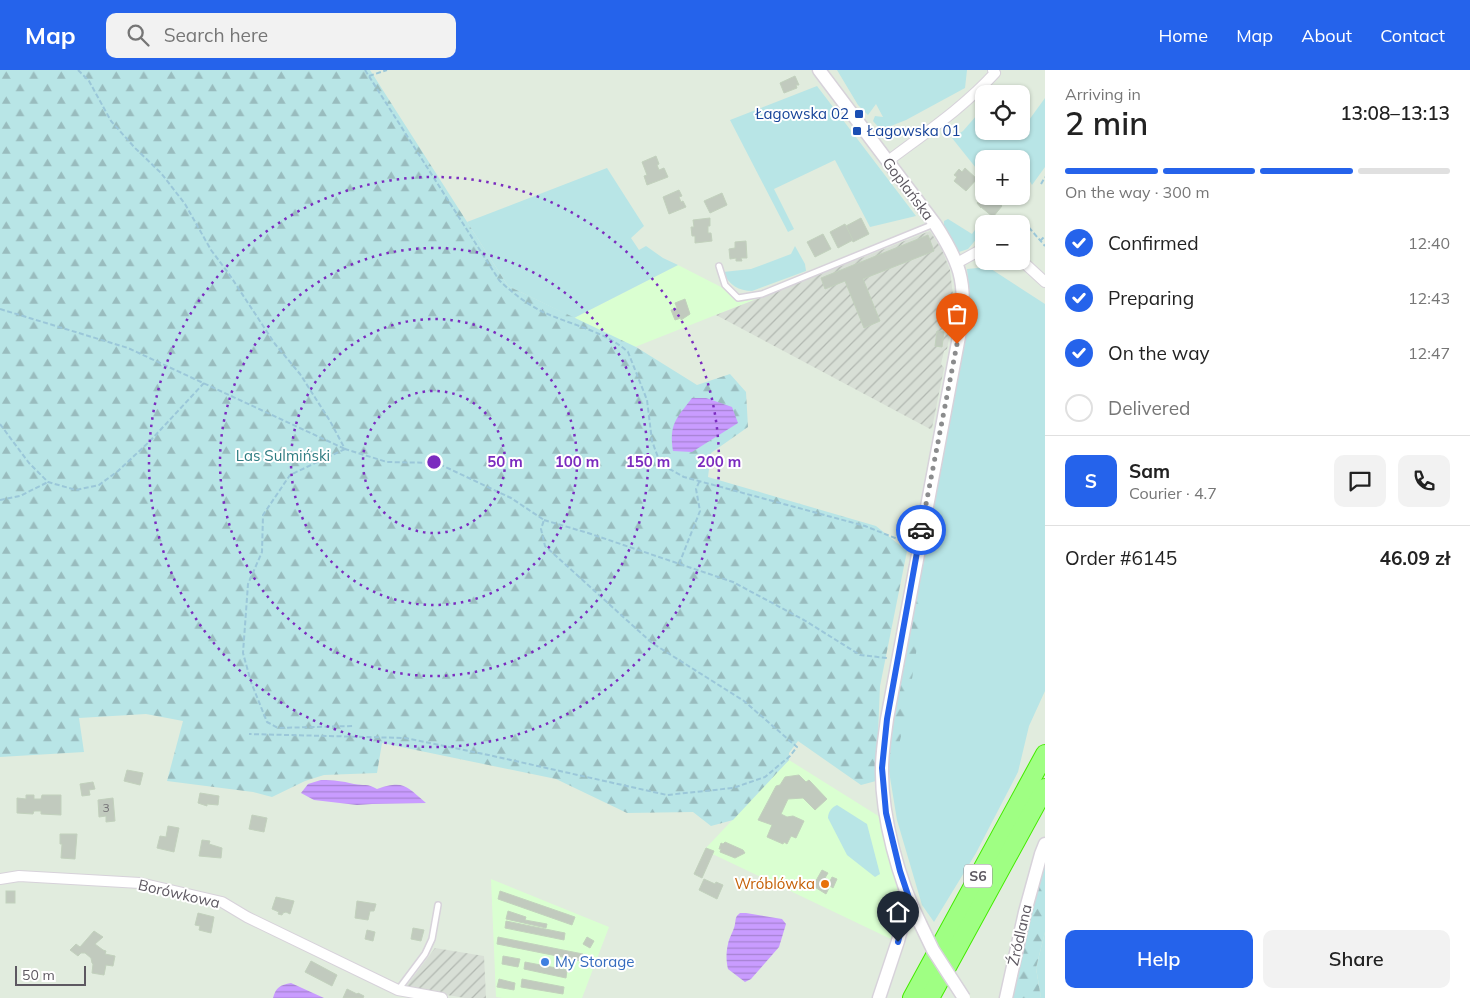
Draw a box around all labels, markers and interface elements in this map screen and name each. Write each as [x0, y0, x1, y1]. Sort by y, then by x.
search box [106, 13, 456, 58]
text: Map [25, 20, 76, 50]
icon: search [124, 21, 152, 49]
text: Search here [164, 23, 268, 47]
text: Home [1158, 24, 1208, 47]
text: Map [1236, 24, 1273, 47]
text: About [1301, 24, 1352, 47]
text: Contact [1380, 24, 1445, 47]
text: Arriving in [1065, 84, 1141, 104]
map controls [975, 85, 1030, 270]
button: locate [975, 85, 1030, 140]
text: 13:08–13:13 [1340, 101, 1450, 125]
text: 2 min [1065, 103, 1148, 143]
place label: Łagowska 02 [754, 104, 849, 123]
marker: Łagowska 02 [853, 108, 865, 120]
place label: Łagowska 01 [866, 121, 961, 140]
marker: Łagowska 01 [851, 125, 863, 137]
button: + [975, 150, 1030, 205]
street label: Goplańska [879, 153, 938, 224]
text: On the way · 300 m [1065, 182, 1210, 202]
button: − [975, 215, 1030, 270]
icon: check [1065, 229, 1093, 257]
text: Confirmed [1108, 231, 1199, 255]
text: 12:40 [1408, 233, 1450, 253]
icon: check [1065, 284, 1093, 312]
text: Preparing [1108, 286, 1194, 310]
text: 12:43 [1408, 288, 1450, 308]
pin [936, 293, 978, 344]
icon: bag [943, 300, 971, 328]
icon: check [1065, 339, 1093, 367]
text: On the way [1108, 341, 1210, 365]
text: 12:47 [1408, 343, 1450, 363]
text: Delivered [1108, 396, 1190, 420]
park label: Las Sulmiński [236, 446, 330, 465]
text: 50 m [487, 452, 523, 471]
text: 100 m [555, 452, 599, 471]
text: 150 m [626, 452, 670, 471]
text: 200 m [697, 452, 741, 471]
centre of rings [425, 453, 443, 471]
button: chat [1334, 455, 1386, 507]
button: phone [1398, 455, 1450, 507]
text: Sam [1129, 459, 1170, 483]
text: S [1085, 469, 1097, 493]
text: Courier · 4.7 [1129, 483, 1217, 503]
courier [896, 505, 946, 555]
icon: car [907, 516, 935, 544]
text: Order #6145 [1065, 546, 1177, 570]
text: 46.09 zł [1380, 546, 1450, 570]
house number: 3 [102, 800, 110, 815]
road number: S6 [964, 864, 992, 888]
place label: Wróblówka [735, 874, 815, 893]
street label: Borówkowa [136, 875, 222, 912]
marker: Wróblówka [819, 878, 831, 890]
pin [877, 891, 919, 942]
icon: home [884, 898, 912, 926]
street label: Źródlana [1003, 902, 1036, 967]
button: Help [1065, 930, 1253, 988]
button: Share [1263, 930, 1450, 988]
place label: My Storage [555, 952, 634, 971]
marker: My Storage [539, 956, 551, 968]
scale bar [15, 963, 86, 986]
text: 50 m [22, 966, 55, 984]

